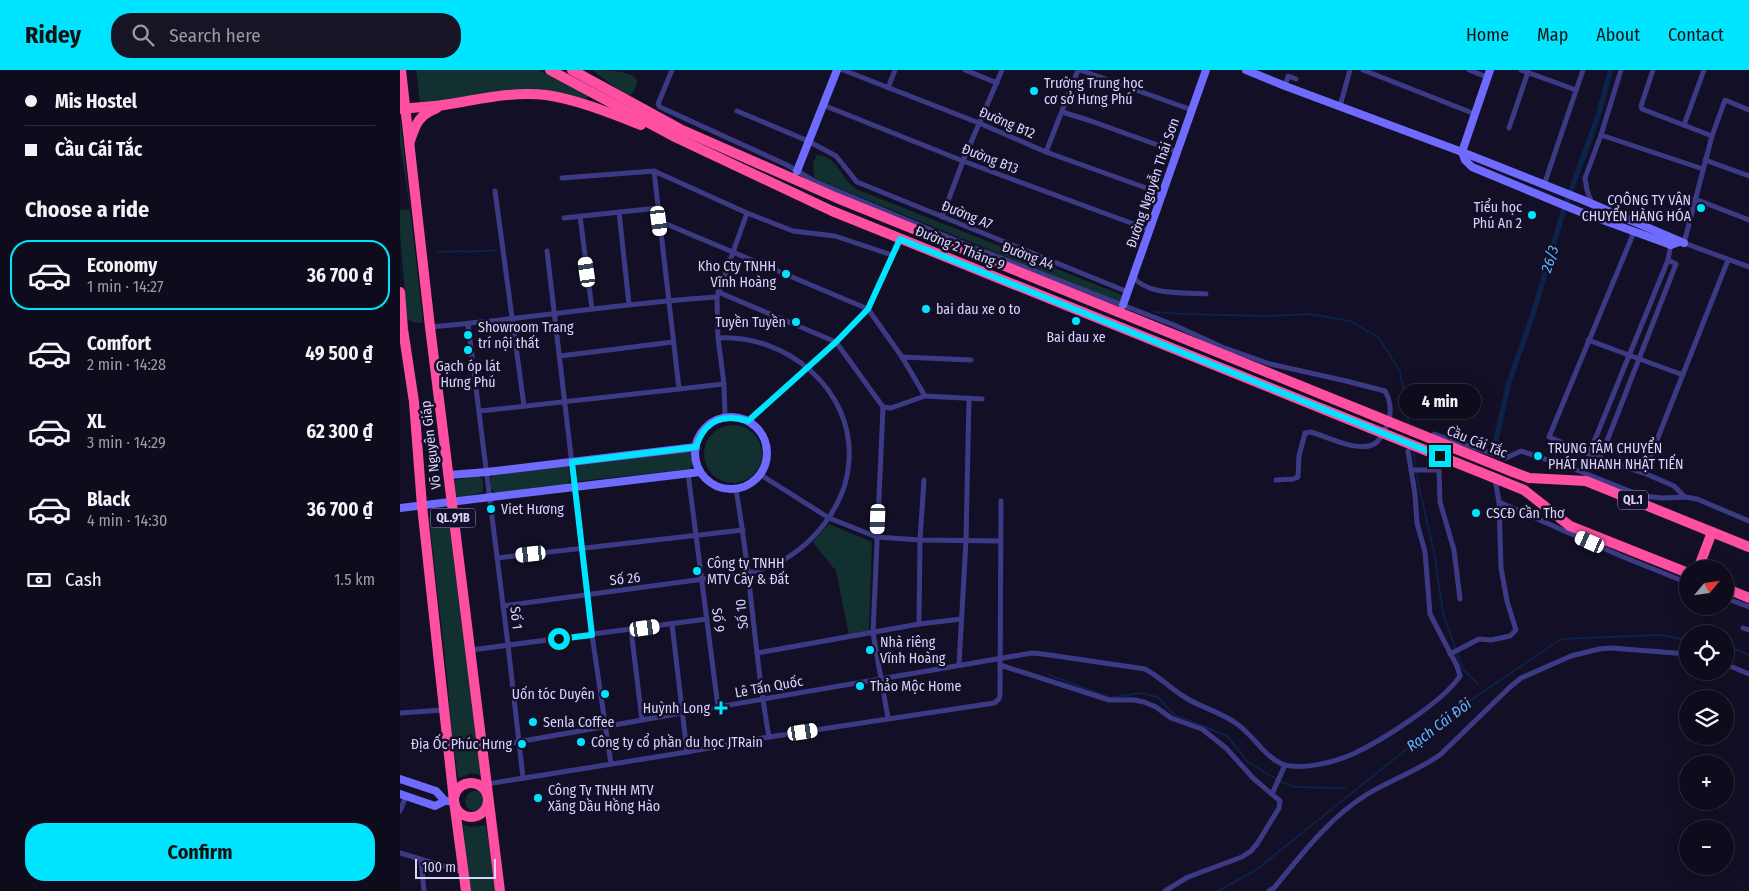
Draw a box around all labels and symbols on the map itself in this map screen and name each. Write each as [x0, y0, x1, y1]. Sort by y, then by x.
place label: Trường Trung học cơ sở Hưng Phú [1044, 75, 1143, 108]
marker: Trường Trung học cơ sở Hưng Phú [1028, 85, 1040, 97]
street label: Đường B12 [976, 104, 1038, 142]
street label: Đường Nguyễn Thái Sơn [1123, 116, 1183, 250]
street label: Đường B13 [959, 140, 1021, 178]
place label: COÔNG TY VẬN CHUYỂN HÀNG HÓA [1582, 191, 1692, 225]
street label: Đường A7 [939, 197, 995, 233]
place label: Tiểu học Phú An 2 [1473, 198, 1522, 232]
marker: COÔNG TY VẬN CHUYỂN HÀNG HÓA [1695, 202, 1707, 214]
car [649, 205, 668, 237]
marker: Tiểu học Phú An 2 [1526, 209, 1538, 221]
street label: Đường 2 Tháng 9 [913, 222, 1007, 274]
street label: Đường A4 [1000, 238, 1057, 274]
water label: 26/3 [1537, 243, 1563, 276]
car [577, 256, 596, 288]
place label: Kho Cty TNHH Vĩnh Hoàng [698, 258, 776, 291]
marker: Kho Cty TNHH Vĩnh Hoàng [780, 268, 792, 280]
place label: bai dau xe o to [936, 301, 1021, 318]
marker: bai dau xe o to [920, 303, 932, 315]
place label: Tuyền Tuyền [715, 313, 786, 331]
marker: Bai dau xe [1070, 315, 1082, 327]
marker: Tuyền Tuyền [790, 316, 802, 328]
place label: Showroom Trang trí nội thất [478, 319, 574, 352]
marker: Showroom Trang trí nội thất [462, 329, 474, 341]
place label: Bai dau xe [1046, 329, 1106, 346]
marker: Gạch óp lát Hưng Phú [462, 344, 474, 356]
place label: Gạch óp lát Hưng Phú [436, 358, 501, 391]
callout: 4 min [1399, 384, 1481, 418]
street label: Võ Nguyên Giáp [417, 400, 445, 490]
street label: Cầu Cái Tắc [1444, 421, 1510, 462]
place label: TRUNG TÂM CHUYỂN PHÁT NHANH NHẬT TIẾN [1548, 437, 1684, 473]
route end [1429, 445, 1451, 467]
marker: TRUNG TÂM CHUYỂN PHÁT NHANH NHẬT TIẾN [1532, 450, 1544, 462]
road number: QL.1 [1618, 490, 1648, 510]
place label: Viet Hương [501, 501, 564, 518]
marker: Viet Hương [485, 503, 497, 515]
car [869, 504, 886, 534]
place label: CSCĐ Cần Thơ [1486, 504, 1565, 522]
marker: CSCĐ Cần Thơ [1470, 507, 1482, 519]
road number: QL.91B [430, 508, 476, 528]
car [1573, 529, 1606, 555]
car [515, 545, 546, 563]
place label: Công ty TNHH MTV Cây & Đất [707, 555, 789, 588]
north arrow [1679, 560, 1734, 615]
marker: Công ty TNHH MTV Cây & Đất [691, 565, 703, 577]
street label: Số 26 [609, 568, 641, 589]
street label: Số 10 [731, 598, 752, 630]
street label: Số 1 [506, 605, 527, 630]
street label: Số 9 [708, 607, 729, 633]
car [629, 618, 660, 638]
route start [548, 628, 570, 650]
place label: Nhà riêng Vĩnh Hoàng [880, 634, 946, 667]
marker: Nhà riêng Vĩnh Hoàng [864, 644, 876, 656]
street label: Lê Tấn Quốc [733, 672, 804, 701]
place label: Thảo Mộc Home [870, 678, 962, 695]
marker: Thảo Mộc Home [854, 680, 866, 692]
place label: Uốn tóc Duyên [512, 685, 595, 703]
marker: Uốn tóc Duyên [599, 688, 611, 700]
water label: Rạch Cái Đôi [1403, 695, 1475, 755]
place label: Huỳnh Long [643, 700, 710, 717]
marker: Huỳnh Long [714, 701, 728, 715]
place label: Senla Coffee [543, 714, 615, 731]
marker: Senla Coffee [527, 716, 539, 728]
car [787, 722, 818, 742]
place label: Địa Ốc Phúc Hưng [411, 733, 512, 753]
place label: Công ty cổ phần du học JTRain [591, 733, 763, 751]
marker: Công ty cổ phần du học JTRain [575, 736, 587, 748]
marker: Địa Ốc Phúc Hưng [516, 738, 528, 750]
place label: Công Ty TNHH MTV Xăng Dầu Hồng Hào [548, 782, 660, 815]
marker: Công Ty TNHH MTV Xăng Dầu Hồng Hào [532, 792, 544, 804]
scale bar [415, 856, 496, 879]

